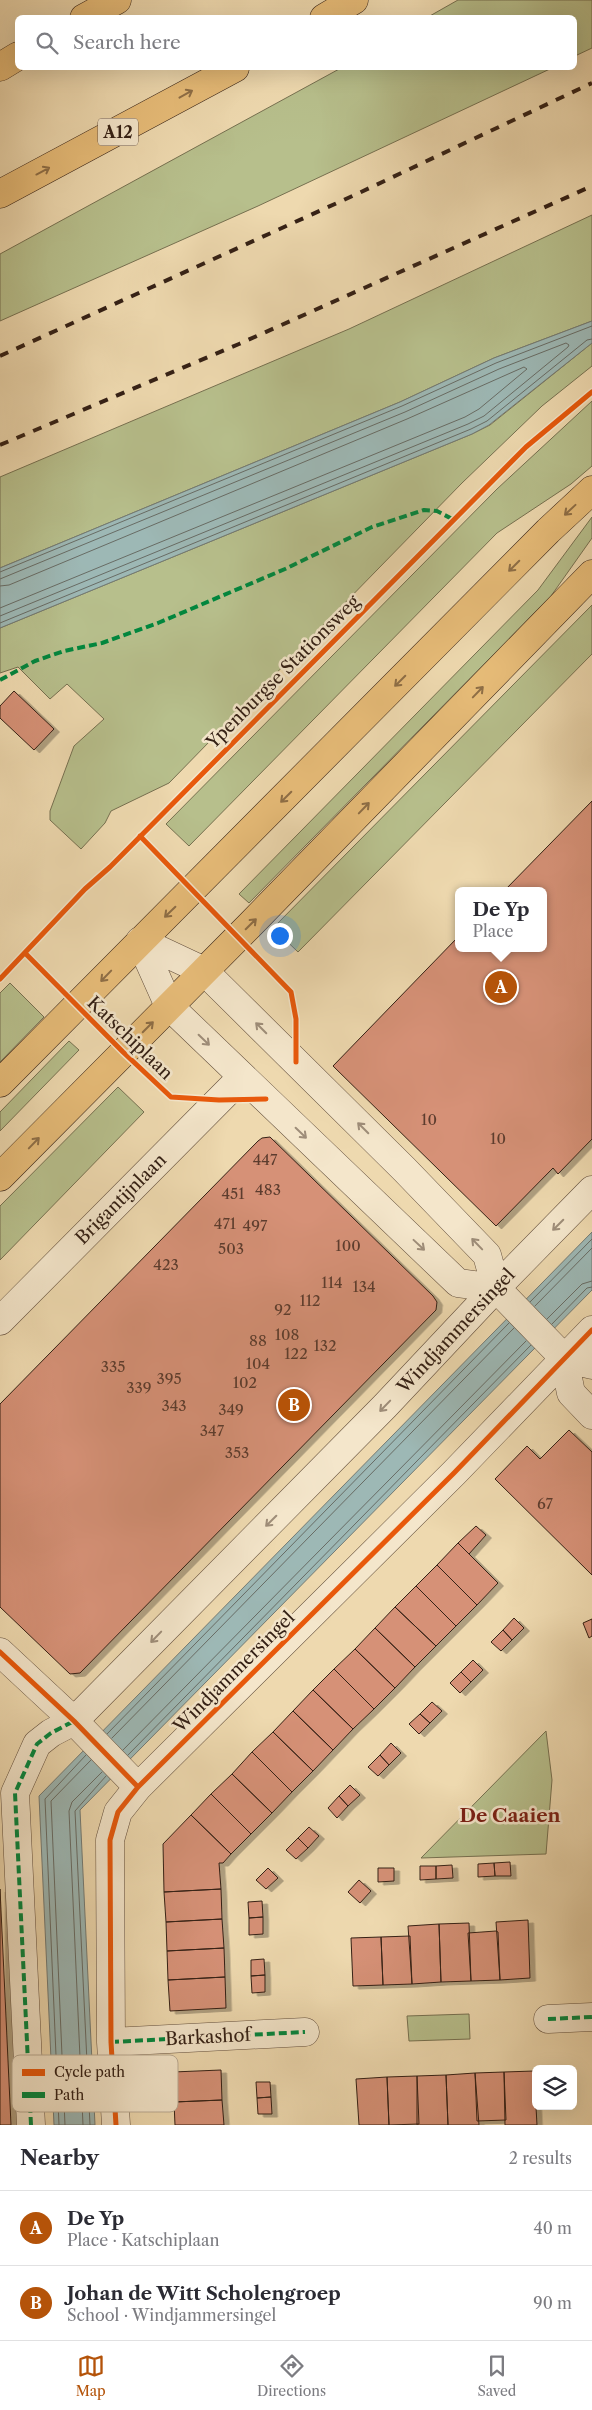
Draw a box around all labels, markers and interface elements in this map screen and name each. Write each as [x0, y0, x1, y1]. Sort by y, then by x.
search box [15, 15, 577, 70]
icon: search [33, 29, 61, 57]
text: Search here [73, 31, 181, 54]
one-way arrow [179, 89, 193, 99]
road number: A12 [98, 118, 138, 146]
one-way arrow [35, 166, 50, 176]
one-way arrow [564, 504, 576, 516]
one-way arrow [508, 559, 520, 572]
street label: Ypenburgse Stationsweg [201, 590, 365, 754]
one-way arrow [394, 675, 406, 688]
one-way arrow [472, 685, 484, 698]
one-way arrow [279, 791, 292, 803]
one-way arrow [358, 802, 370, 814]
popup [455, 887, 547, 952]
text: De Yp [472, 898, 530, 921]
one-way arrow [164, 906, 177, 918]
one-way arrow [245, 918, 257, 931]
text: Place [472, 921, 514, 941]
your location [267, 923, 293, 949]
pin: A [485, 968, 517, 1006]
one-way arrow [100, 970, 112, 982]
street label: Katschiplaan [83, 992, 177, 1084]
one-way arrow [142, 1021, 154, 1033]
one-way arrow [255, 1022, 267, 1034]
one-way arrow [197, 1034, 210, 1046]
house number: 10 [421, 1110, 437, 1129]
one-way arrow [357, 1122, 369, 1135]
one-way arrow [295, 1127, 307, 1139]
house number: 10 [490, 1129, 506, 1148]
one-way arrow [28, 1136, 40, 1149]
street label: Brigantijnlaan [71, 1149, 171, 1249]
house number: 447 [253, 1150, 278, 1169]
house number: 483 [255, 1180, 281, 1199]
house number: 451 [221, 1184, 245, 1203]
house number: 471 [214, 1214, 237, 1233]
house number: 497 [243, 1216, 268, 1235]
one-way arrow [552, 1219, 564, 1231]
house number: 100 [335, 1236, 361, 1255]
one-way arrow [471, 1238, 483, 1251]
house number: 503 [218, 1239, 244, 1258]
one-way arrow [412, 1239, 425, 1251]
house number: 423 [153, 1255, 179, 1274]
street label: Windjammersingel [392, 1264, 519, 1399]
house number: 114 [321, 1273, 343, 1292]
house number: 134 [352, 1277, 376, 1296]
house number: 112 [299, 1291, 321, 1310]
house number: 92 [274, 1300, 292, 1319]
house number: 108 [275, 1325, 299, 1344]
house number: 88 [249, 1331, 267, 1350]
house number: 132 [313, 1336, 337, 1355]
house number: 122 [284, 1344, 308, 1363]
house number: 104 [246, 1354, 270, 1373]
house number: 335 [101, 1357, 125, 1376]
house number: 395 [156, 1369, 182, 1388]
house number: 102 [233, 1373, 257, 1392]
house number: 339 [126, 1378, 152, 1397]
pin: B [278, 1386, 310, 1424]
house number: 343 [161, 1396, 187, 1415]
house number: 349 [218, 1400, 244, 1419]
one-way arrow [379, 1400, 391, 1412]
house number: 347 [200, 1421, 225, 1440]
house number: 353 [225, 1443, 249, 1462]
house number: 67 [537, 1494, 554, 1513]
one-way arrow [264, 1515, 277, 1527]
street label: Windjammersingel [168, 1607, 299, 1738]
one-way arrow [150, 1630, 162, 1643]
district label: De Caaien [459, 1804, 561, 1827]
street label: Barkashof [165, 2024, 254, 2050]
legend [12, 2055, 178, 2112]
text: Cycle path [54, 2063, 125, 2081]
map controls [532, 2065, 577, 2110]
button: layers [532, 2065, 577, 2110]
text: Path [54, 2086, 84, 2104]
text: Nearby [20, 2145, 99, 2170]
text: 2 results [509, 2148, 572, 2168]
text: De Yp [67, 2207, 124, 2230]
text: A [30, 2218, 42, 2238]
text: 40 m [533, 2218, 572, 2238]
text: Place · Katschiplaan [67, 2230, 219, 2250]
text: Johan de Witt Scholengroep [67, 2282, 341, 2305]
text: B [30, 2293, 42, 2313]
text: 90 m [533, 2293, 572, 2313]
text: School · Windjammersingel [67, 2305, 276, 2325]
tab: Map [76, 2352, 106, 2400]
tab: Directions [257, 2352, 326, 2400]
tab: Saved [477, 2352, 516, 2400]

